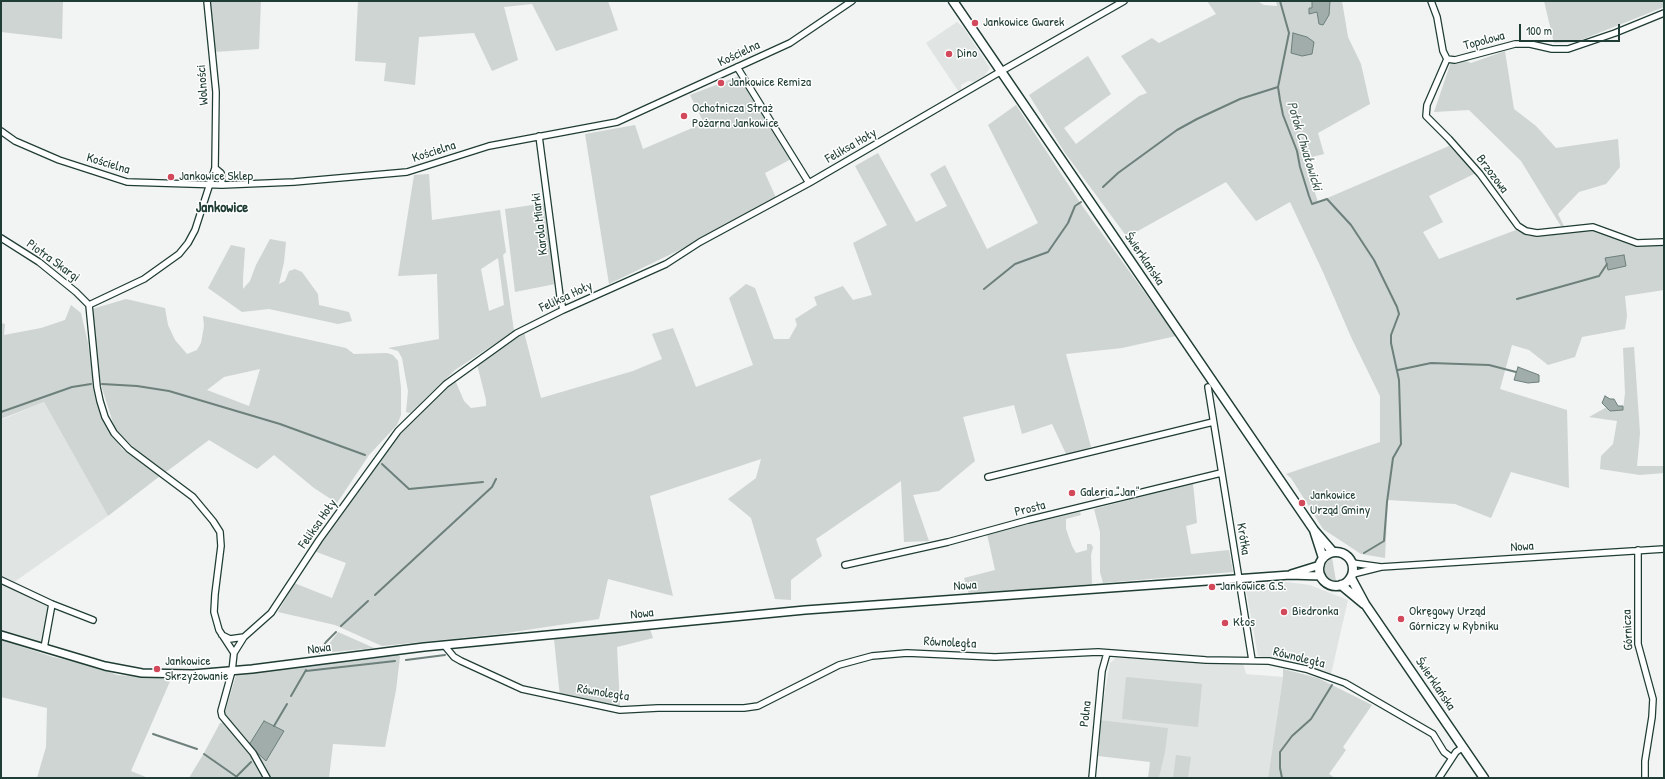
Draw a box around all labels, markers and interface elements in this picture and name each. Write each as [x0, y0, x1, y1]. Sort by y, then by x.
place label: Jankowice Gwarek [983, 15, 1064, 31]
scale bar [1521, 16, 1622, 42]
marker: Jankowice Gwarek [970, 18, 980, 28]
text: 100 m [1526, 22, 1552, 39]
street label: Topolowa [1462, 28, 1506, 54]
street label: Kościelna [715, 38, 763, 70]
place label: Dino [957, 46, 977, 62]
marker: Dino [944, 49, 954, 59]
street label: Wolności [194, 64, 212, 106]
place label: Jankowice Remiza [729, 75, 811, 91]
marker: Jankowice Remiza [716, 78, 726, 88]
water label: Potok Chwałowicki [1282, 99, 1326, 193]
place label: Ochotnicza Straż Pożarna Jankowice [692, 101, 779, 132]
marker: Ochotnicza Straż Pożarna Jankowice [679, 111, 689, 121]
street label: Feliksa Hoły [823, 125, 879, 167]
street label: Kościelna [410, 138, 458, 166]
street label: Kościelna [84, 150, 132, 178]
street label: Brzozowa [1472, 152, 1512, 196]
place label: Jankowice Sklep [179, 169, 253, 185]
marker: Jankowice Sklep [166, 172, 176, 182]
street label: Karola Miarki [528, 192, 552, 256]
district label: Jankowice [196, 199, 248, 217]
street label: Świerklańska [1121, 230, 1167, 288]
street label: Piotra Skargi [23, 236, 83, 286]
street label: Feliksa Hoły [537, 278, 595, 316]
place label: Galeria "Jan" [1080, 485, 1140, 501]
marker: Galeria "Jan" [1067, 488, 1077, 498]
place label: Jankowice Urząd Gminy [1310, 488, 1370, 519]
street label: Feliksa Hoły [295, 496, 341, 552]
street label: Prosta [1013, 498, 1047, 520]
marker: Jankowice Urząd Gminy [1297, 498, 1307, 508]
street label: Krótka [1233, 522, 1253, 556]
street label: Nowa [1510, 538, 1534, 556]
street label: Nowa [953, 577, 977, 595]
place label: Jankowice G.S. [1220, 579, 1286, 595]
marker: Jankowice G.S. [1207, 582, 1217, 592]
place label: Biedronka [1292, 604, 1338, 620]
place label: Okręgowy Urząd Górniczy w Rybniku [1409, 604, 1499, 635]
street label: Nowa [630, 605, 654, 623]
marker: Biedronka [1279, 607, 1289, 617]
street label: Górnicza [1619, 609, 1637, 651]
marker: Okręgowy Urząd Górniczy w Rybniku [1396, 614, 1406, 624]
place label: Kłos [1233, 615, 1255, 631]
marker: Kłos [1220, 618, 1230, 628]
street label: Równoległa [923, 634, 977, 652]
street label: Nowa [306, 640, 332, 658]
street label: Równoległa [1272, 644, 1326, 672]
place label: Jankowice Skrzyżowanie [165, 654, 228, 685]
street label: Świerklańska [1412, 655, 1458, 713]
marker: Jankowice Skrzyżowanie [152, 664, 162, 674]
street label: Równoległa [576, 681, 630, 705]
street label: Polna [1077, 700, 1095, 728]

